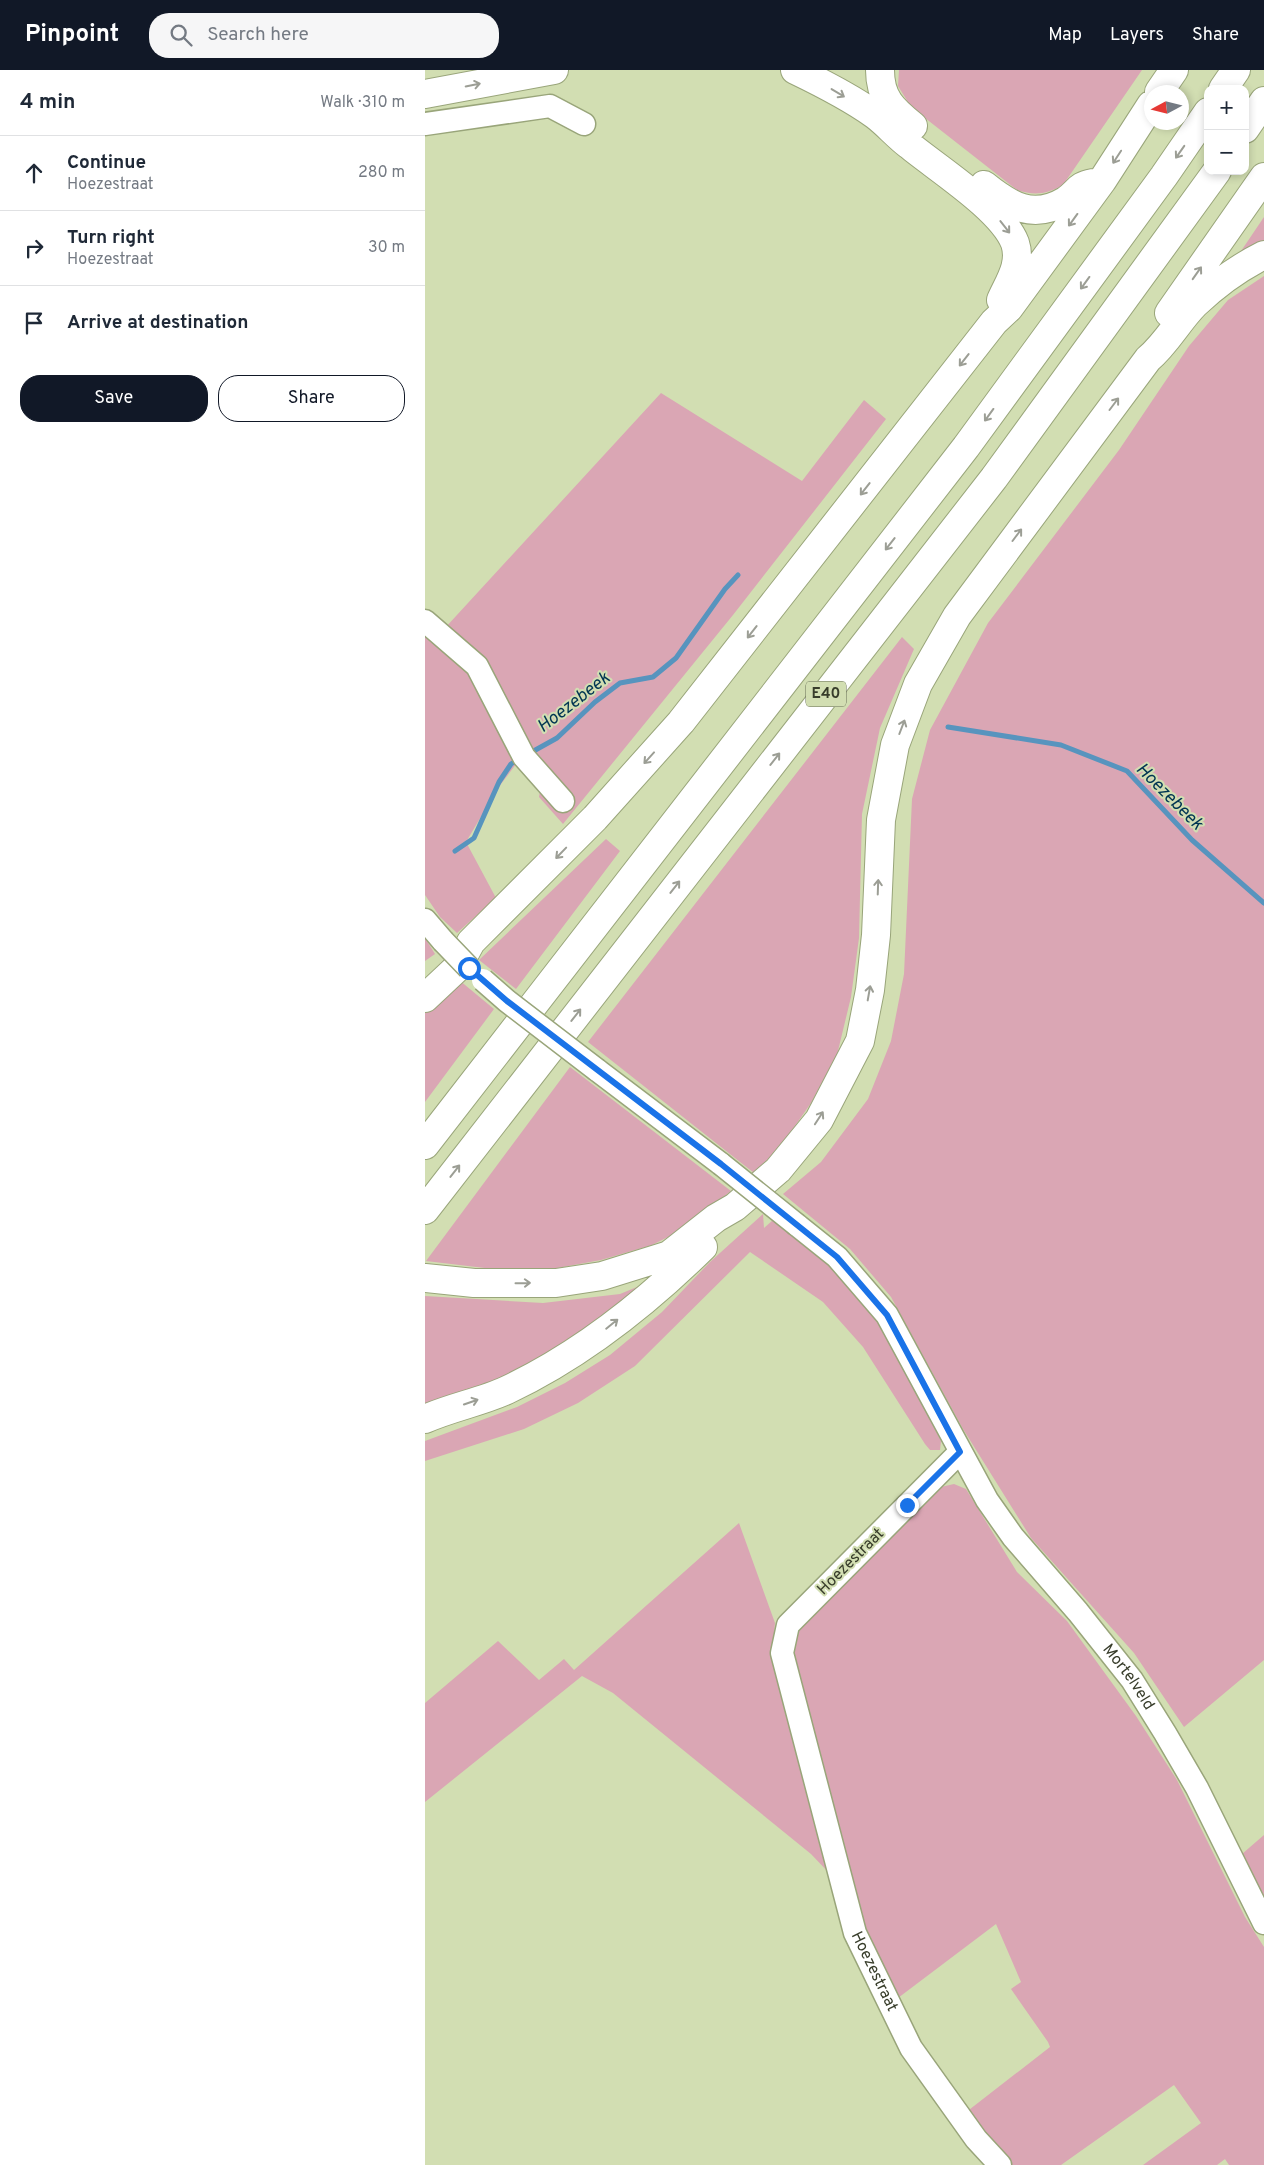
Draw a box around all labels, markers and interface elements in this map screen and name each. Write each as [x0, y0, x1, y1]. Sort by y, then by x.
search box [149, 13, 499, 58]
text: Pinpoint [25, 20, 119, 50]
icon: search [167, 21, 195, 49]
text: Search here [207, 23, 309, 47]
text: Map [1048, 24, 1082, 47]
text: Layers [1110, 24, 1164, 47]
text: Share [1192, 24, 1239, 47]
one-way arrow [465, 80, 481, 90]
north arrow [1144, 85, 1189, 130]
map controls [1204, 85, 1249, 175]
button: + [1204, 85, 1249, 130]
one-way arrow [831, 88, 845, 98]
text: 4 min [20, 89, 76, 116]
text: Walk · 310 m [320, 93, 405, 113]
button: − [1204, 130, 1249, 175]
one-way arrow [1175, 144, 1185, 158]
one-way arrow [1112, 150, 1122, 164]
text: Continue [67, 151, 146, 175]
icon: ahead [20, 159, 48, 187]
text: 280 m [358, 163, 405, 183]
text: Hoezestraat [67, 175, 154, 195]
one-way arrow [1068, 213, 1078, 227]
one-way arrow [1000, 220, 1010, 234]
text: Turn right [67, 226, 155, 250]
icon: right [20, 234, 48, 262]
text: 30 m [368, 238, 405, 258]
text: Hoezestraat [67, 250, 154, 270]
one-way arrow [1192, 266, 1202, 280]
one-way arrow [1080, 276, 1090, 290]
icon: arrive [20, 309, 48, 337]
text: Arrive at destination [67, 311, 248, 335]
one-way arrow [959, 353, 970, 366]
button: Save [20, 375, 208, 422]
button: Share [218, 375, 405, 422]
one-way arrow [1108, 398, 1119, 412]
one-way arrow [984, 407, 994, 421]
one-way arrow [860, 482, 870, 496]
one-way arrow [1011, 529, 1022, 542]
one-way arrow [885, 537, 896, 550]
one-way arrow [746, 626, 757, 639]
water label: Hoezebeek [533, 667, 616, 739]
road number: E40 [806, 682, 846, 706]
one-way arrow [897, 720, 907, 735]
one-way arrow [643, 752, 655, 765]
one-way arrow [770, 753, 781, 766]
water label: Hoezebeek [1130, 758, 1208, 836]
one-way arrow [555, 846, 567, 859]
one-way arrow [873, 879, 883, 895]
one-way arrow [670, 881, 681, 894]
route start [458, 957, 481, 980]
one-way arrow [865, 985, 875, 1001]
one-way arrow [570, 1009, 581, 1022]
one-way arrow [814, 1111, 825, 1125]
one-way arrow [449, 1165, 460, 1178]
one-way arrow [515, 1279, 531, 1288]
one-way arrow [605, 1319, 618, 1330]
one-way arrow [463, 1397, 479, 1407]
route end [896, 1494, 919, 1517]
street label: Hoezestraat [813, 1524, 889, 1600]
street label: Mortelveld [1098, 1640, 1158, 1714]
street label: Hoezestraat [846, 1928, 902, 2015]

